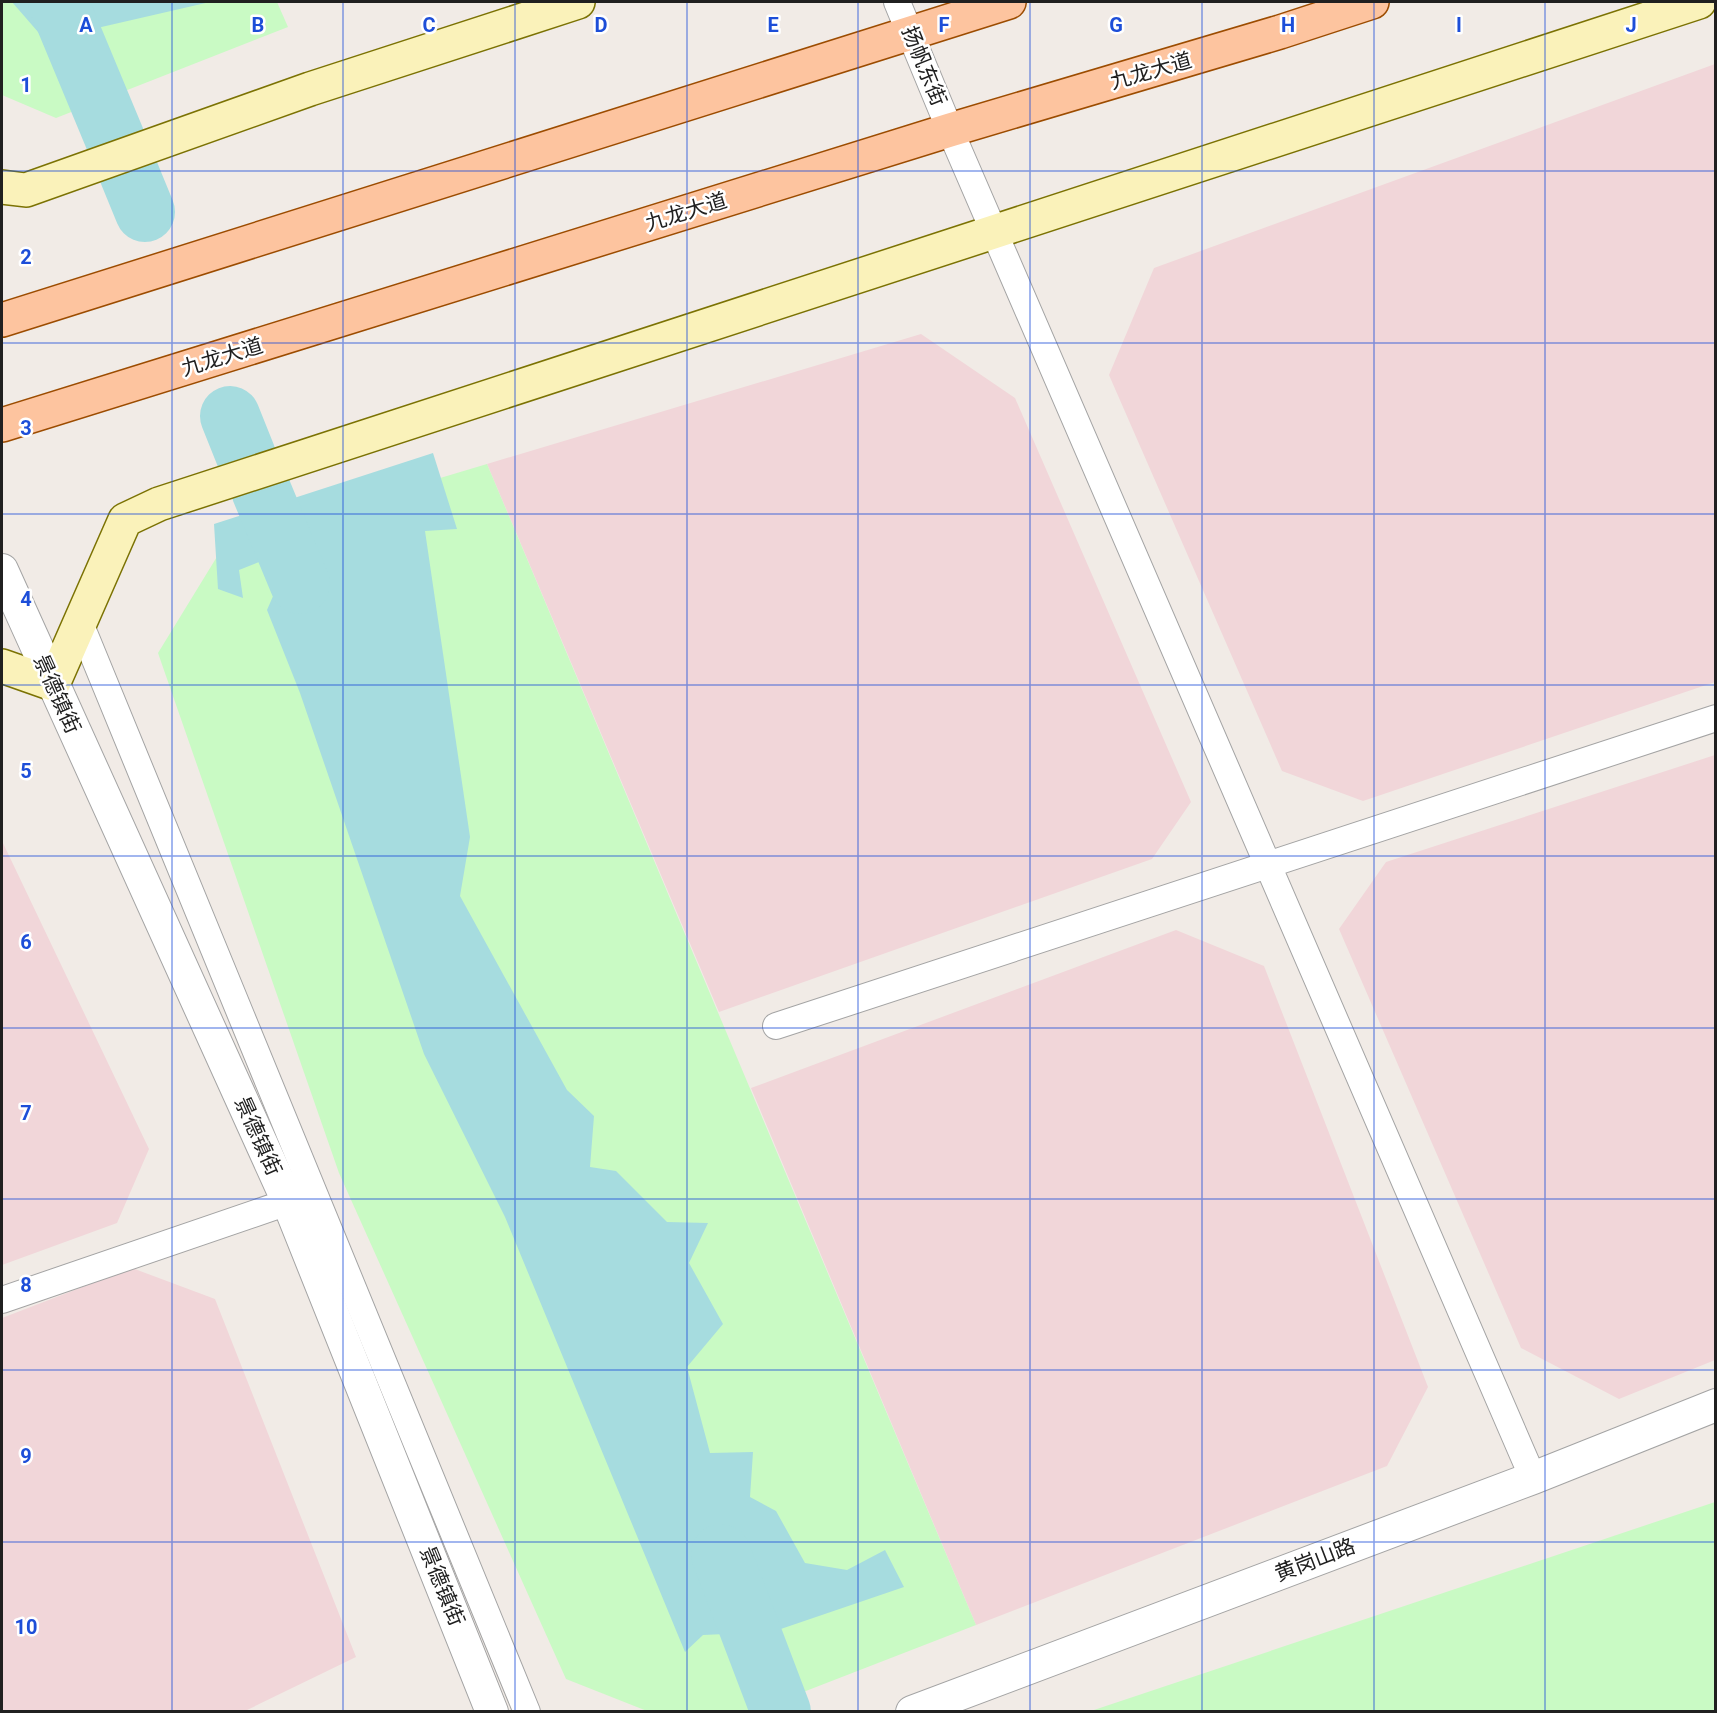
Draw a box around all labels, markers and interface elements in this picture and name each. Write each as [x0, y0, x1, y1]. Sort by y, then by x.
text: A [79, 13, 93, 37]
text: B [252, 13, 264, 37]
text: C [422, 13, 436, 37]
text: D [595, 13, 608, 37]
text: E [767, 13, 779, 37]
text: F [939, 13, 950, 37]
text: G [1109, 13, 1123, 37]
text: H [1281, 13, 1295, 37]
text: I [1456, 13, 1462, 37]
text: J [1625, 13, 1637, 37]
street label: 扬帆东街 [897, 23, 951, 109]
street label: 九龙大道 [1107, 48, 1195, 94]
text: 1 [20, 73, 32, 97]
street label: 九龙大道 [642, 188, 730, 236]
text: 2 [20, 245, 32, 269]
street label: 九龙大道 [178, 333, 266, 381]
text: 3 [20, 416, 32, 440]
text: 4 [20, 587, 32, 611]
street label: 景德镇街 [29, 651, 85, 737]
text: 5 [20, 759, 32, 783]
text: 6 [20, 930, 32, 954]
street label: 景德镇街 [230, 1093, 286, 1179]
text: 7 [20, 1101, 32, 1125]
text: 8 [20, 1273, 32, 1297]
text: 9 [20, 1444, 32, 1468]
street label: 黄岗山路 [1271, 1534, 1359, 1586]
street label: 景德镇街 [415, 1543, 469, 1629]
text: 10 [15, 1615, 37, 1639]

